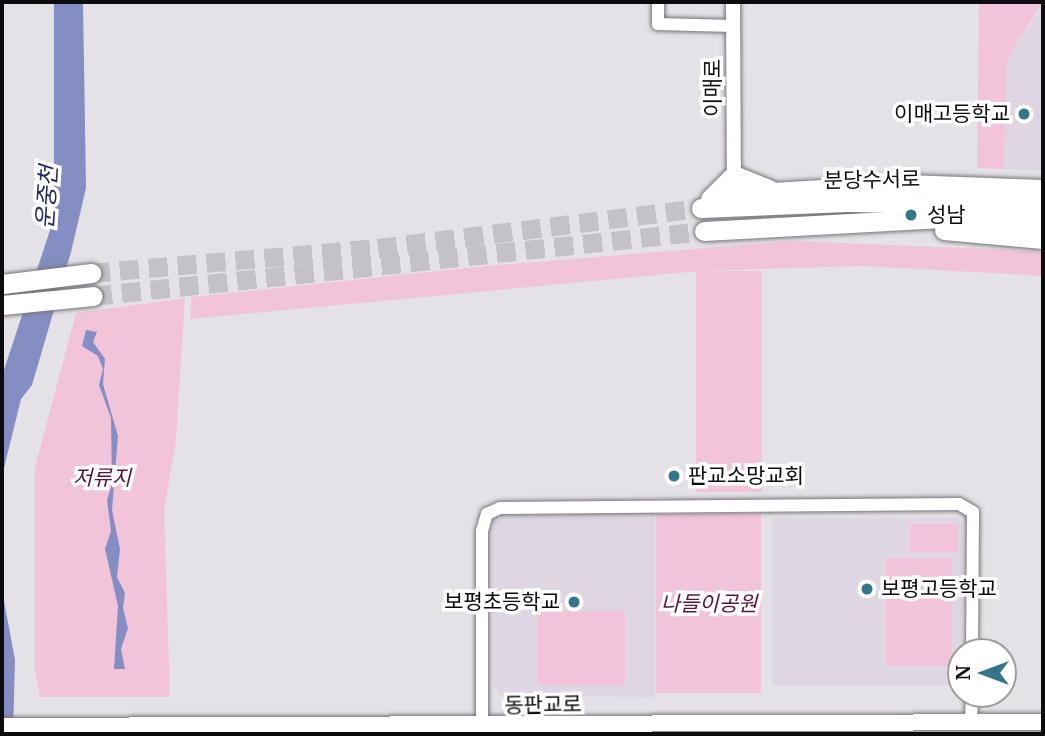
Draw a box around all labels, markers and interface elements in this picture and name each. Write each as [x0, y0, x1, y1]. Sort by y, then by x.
street label: 이매로 [700, 59, 726, 117]
place label: 이매고등학교 [894, 101, 1010, 127]
marker: 이매고등학교 [1016, 106, 1032, 122]
water label: 운중천 [31, 164, 63, 230]
street label: 분당수서로 [823, 167, 921, 193]
place label: 성남 [927, 202, 966, 228]
marker: 성남 [901, 205, 921, 225]
place label: 판교소망교회 [688, 463, 804, 489]
park label: 저류지 [73, 465, 131, 491]
marker: 판교소망교회 [666, 468, 682, 484]
place label: 보평고등학교 [881, 576, 997, 602]
marker: 보평고등학교 [859, 581, 875, 597]
place label: 보평초등학교 [444, 589, 560, 615]
park label: 나들이공원 [661, 591, 757, 617]
marker: 보평초등학교 [566, 594, 582, 610]
north arrow [947, 638, 1017, 708]
text: N [951, 666, 975, 681]
street label: 동판교로 [504, 692, 582, 718]

